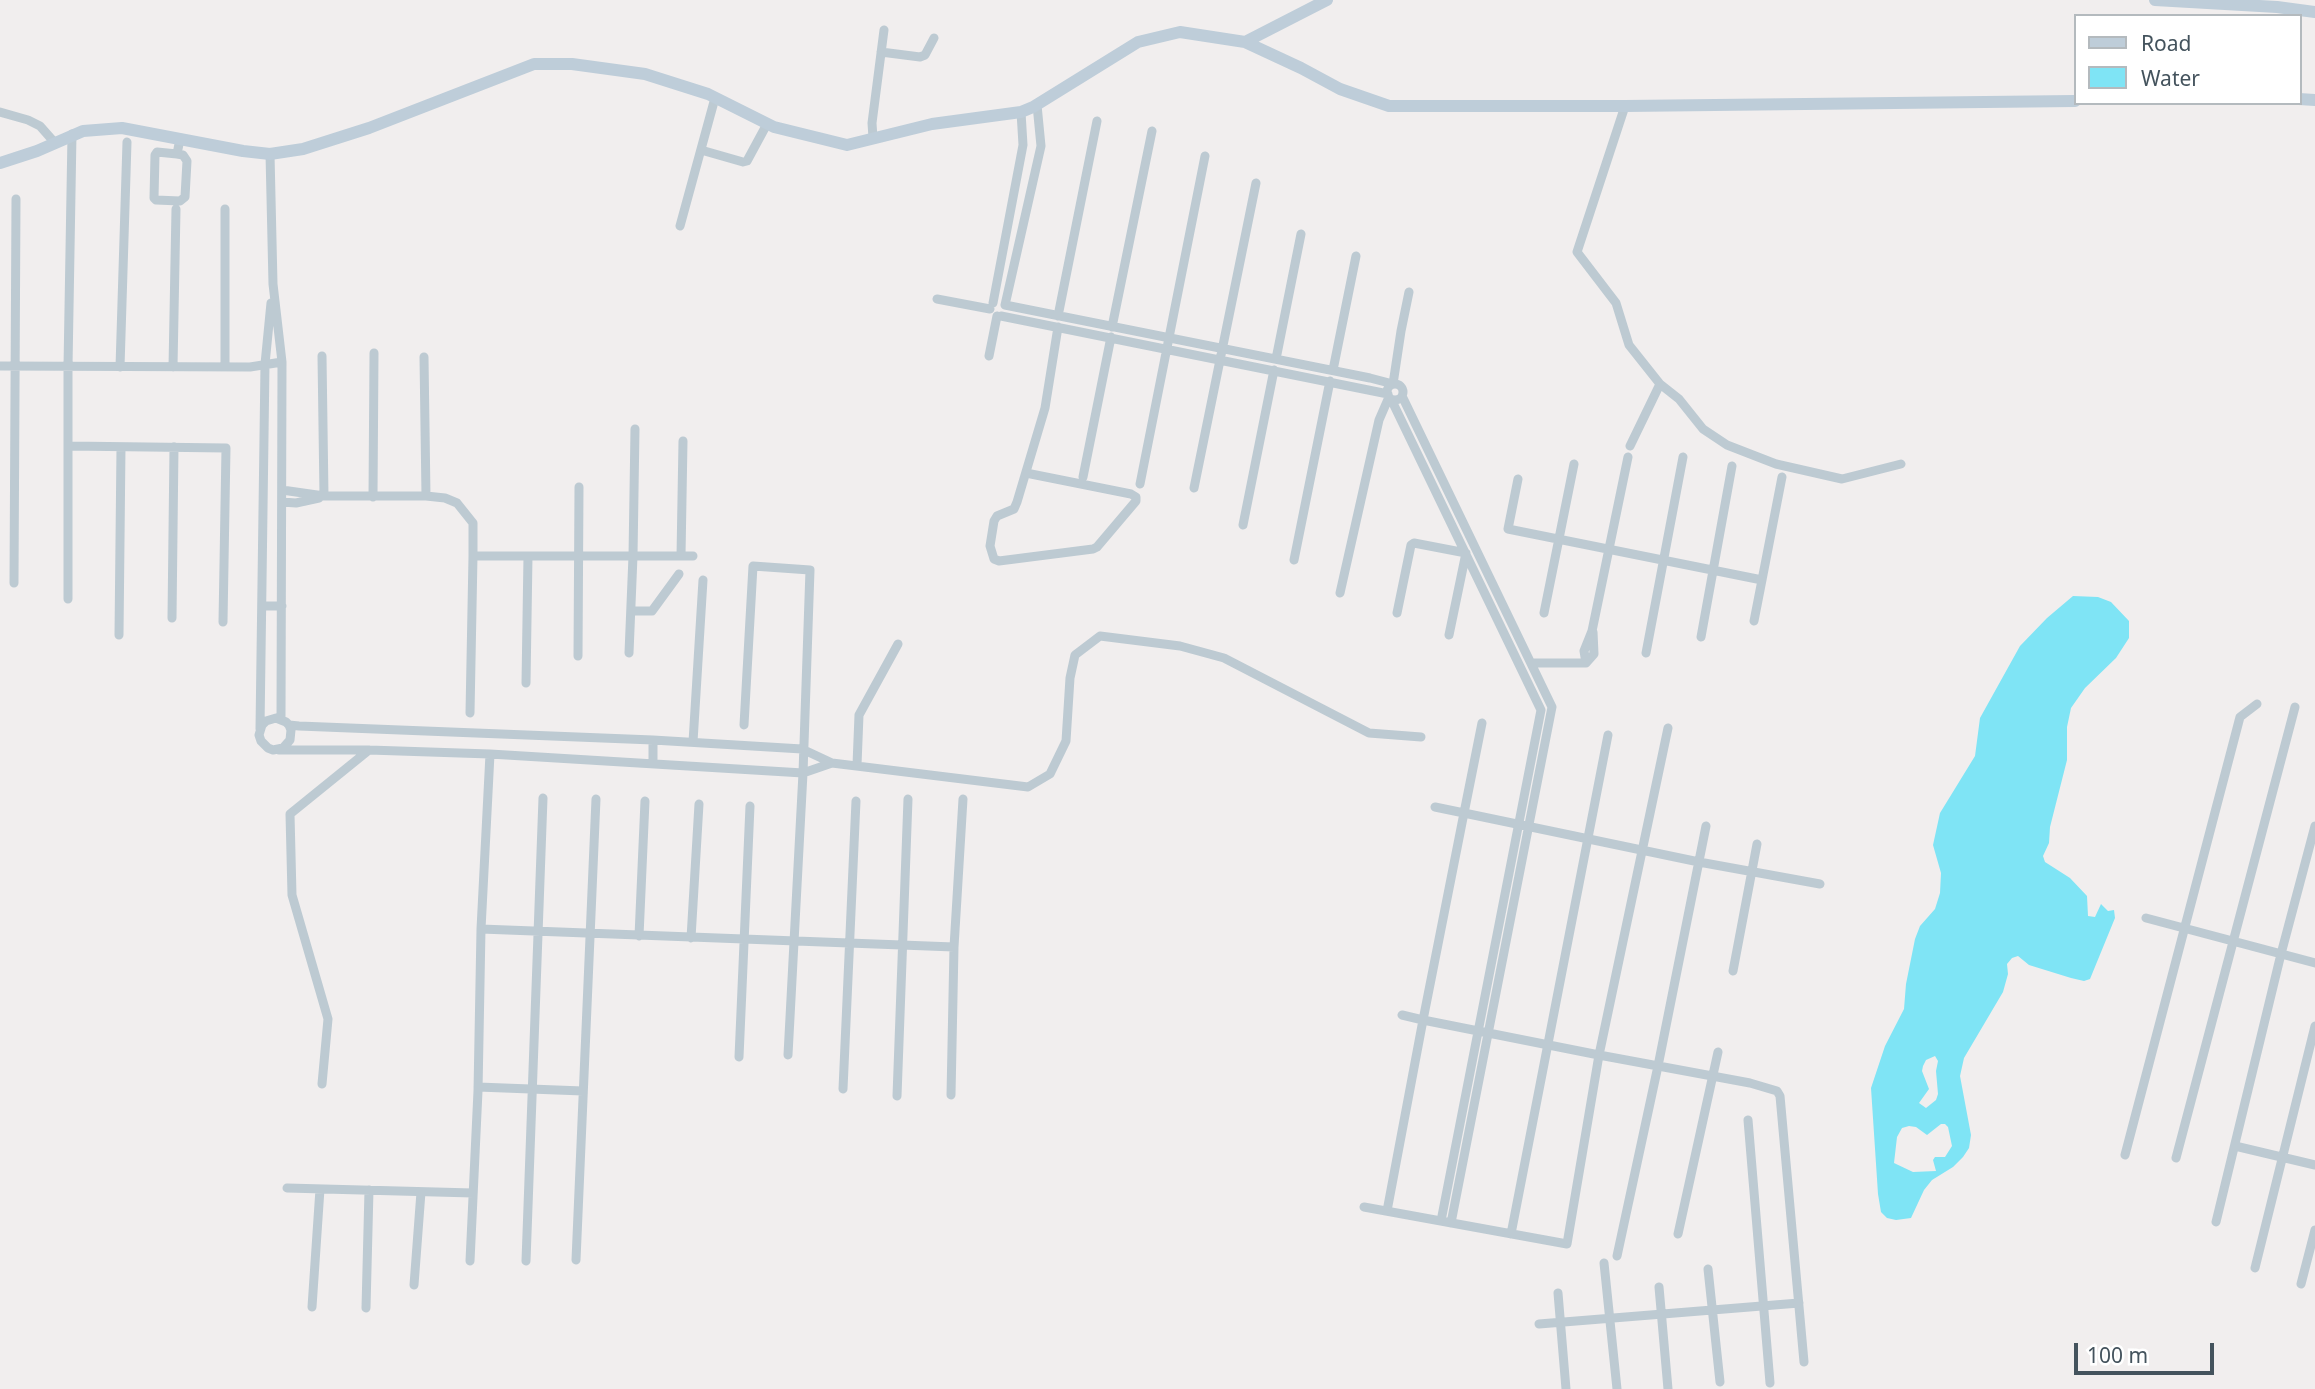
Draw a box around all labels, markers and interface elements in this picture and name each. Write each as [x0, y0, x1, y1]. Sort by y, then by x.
legend [2074, 14, 2301, 105]
text: Road [2141, 29, 2191, 57]
text: Water [2141, 64, 2200, 92]
scale bar [2077, 1330, 2217, 1374]
text: 100 m [2087, 1341, 2148, 1369]

